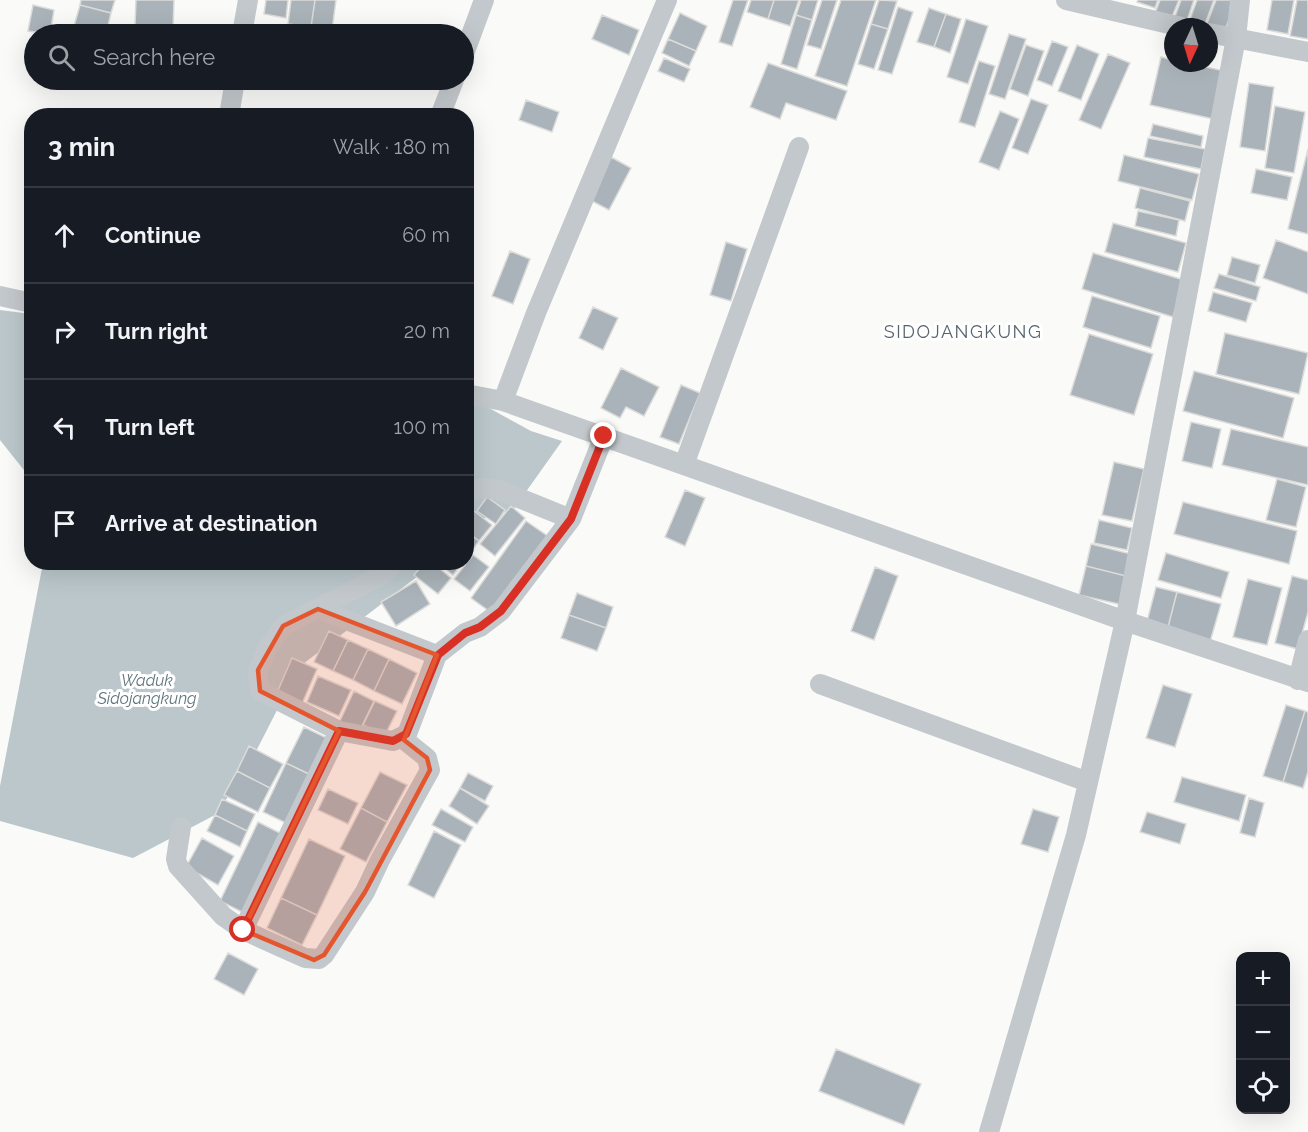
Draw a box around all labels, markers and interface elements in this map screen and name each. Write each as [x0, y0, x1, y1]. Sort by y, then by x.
north arrow [1164, 18, 1218, 72]
search box [24, 24, 474, 90]
icon: search [45, 41, 78, 74]
text: Search here [93, 44, 215, 70]
text: 3 min [48, 132, 115, 162]
text: Walk · 180 m [333, 135, 450, 159]
icon: ahead [48, 219, 81, 252]
text: Continue [105, 222, 201, 248]
text: 60 m [402, 223, 450, 247]
icon: right [48, 315, 81, 348]
text: Turn right [105, 318, 208, 344]
text: 20 m [404, 319, 450, 343]
district label: SIDOJANGKUNG [884, 321, 1042, 342]
icon: left [48, 411, 81, 444]
text: Turn left [105, 414, 195, 440]
text: 100 m [393, 415, 450, 439]
route end [590, 422, 616, 448]
icon: arrive [48, 507, 81, 540]
text: Arrive at destination [105, 510, 318, 536]
water label: Waduk Sidojangkung [96, 671, 197, 708]
route start [229, 916, 255, 942]
map controls [1236, 952, 1290, 1114]
button: + [1236, 952, 1290, 1006]
button: − [1236, 1006, 1290, 1060]
button: locate [1236, 1060, 1290, 1114]

